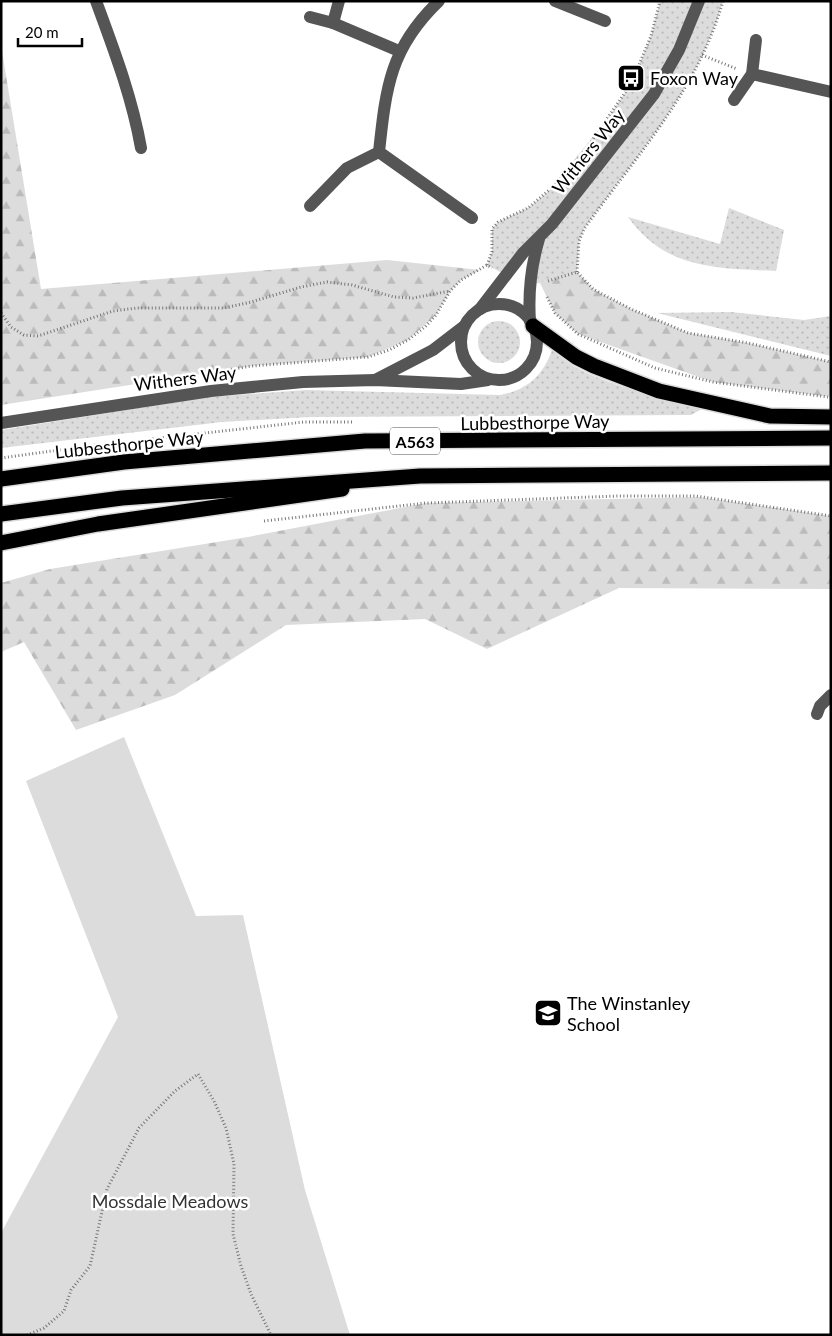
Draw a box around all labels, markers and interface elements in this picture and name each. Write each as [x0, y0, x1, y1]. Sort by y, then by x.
scale bar [18, 15, 81, 47]
text: 20 m [25, 23, 59, 41]
bus stop icon: Foxon Way [616, 63, 646, 93]
place label: Foxon Way [650, 67, 739, 89]
street label: Withers Way [547, 103, 629, 198]
street label: Withers Way [132, 361, 238, 395]
street label: Lubbesthorpe Way [460, 410, 610, 434]
street label: Lubbesthorpe Way [54, 425, 205, 463]
road number: A563 [390, 428, 440, 454]
place label: The Winstanley School [567, 992, 691, 1035]
school or university icon: The Winstanley School [533, 998, 563, 1028]
park label: Mossdale Meadows [92, 1190, 248, 1212]

